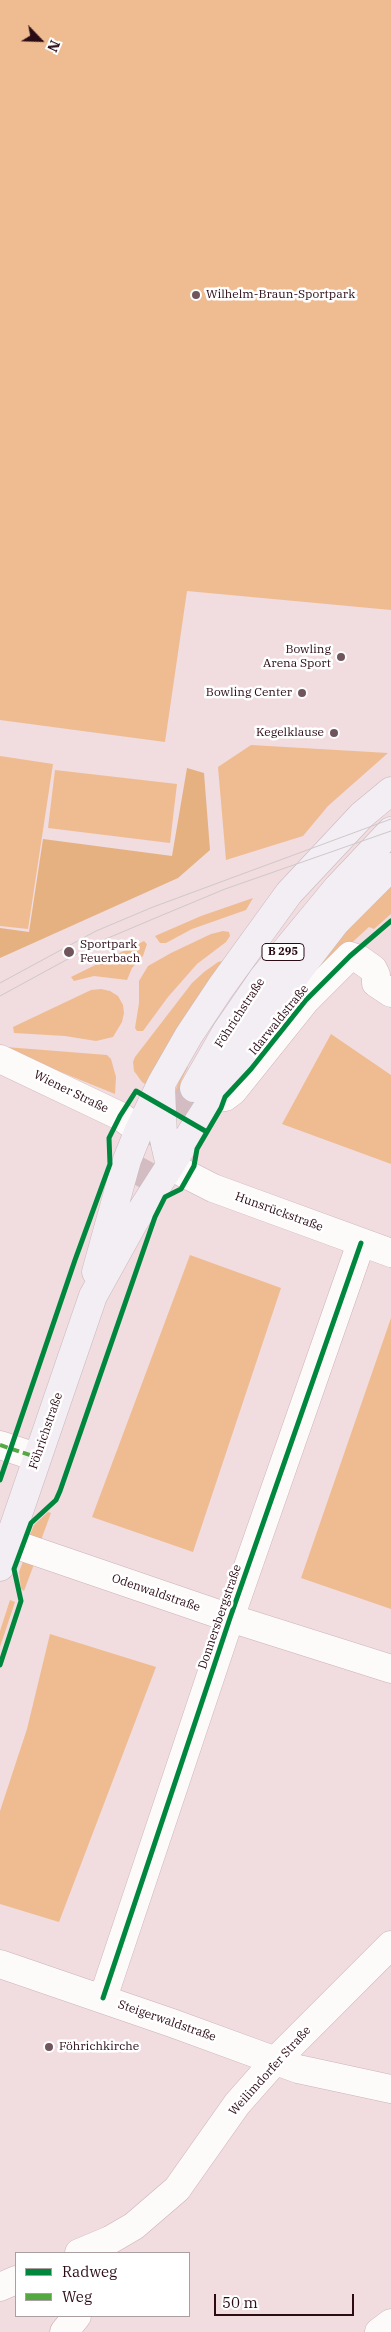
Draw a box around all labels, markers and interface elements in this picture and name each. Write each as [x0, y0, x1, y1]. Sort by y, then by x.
north arrow [15, 15, 65, 65]
text: N [43, 37, 64, 55]
place label: Wilhelm-Braun-Sportpark [206, 288, 355, 302]
marker: Wilhelm-Braun-Sportpark [190, 289, 202, 301]
place label: Bowling Arena Sport [263, 643, 331, 671]
marker: Bowling Arena Sport [335, 651, 347, 663]
place label: Bowling Center [206, 686, 292, 700]
marker: Bowling Center [296, 687, 308, 699]
place label: Kegelklause [256, 726, 324, 740]
marker: Kegelklause [328, 727, 340, 739]
place label: Sportpark Feuerbach [80, 938, 140, 966]
road number: B 295 [262, 944, 304, 960]
marker: Sportpark Feuerbach [62, 945, 76, 959]
street label: Föhrichstraße [212, 976, 268, 1050]
street label: Idarwaldstraße [246, 982, 312, 1058]
street label: Wiener Straße [31, 1068, 111, 1116]
street label: Hunsrückstraße [233, 1189, 325, 1235]
street label: Föhrichstraße [26, 1391, 66, 1471]
street label: Donnersbergstraße [195, 1563, 245, 1671]
street label: Odenwaldstraße [110, 1571, 202, 1615]
street label: Steigerwaldstraße [116, 1997, 218, 2045]
street label: Weilimdorfer Straße [226, 2023, 314, 2119]
place label: Föhrichkirche [59, 2040, 139, 2054]
marker: Föhrichkirche [43, 2041, 55, 2053]
legend [15, 2252, 190, 2317]
text: Radweg [62, 2262, 117, 2281]
scale bar [216, 2284, 356, 2316]
text: Weg [62, 2287, 92, 2306]
text: 50 m [222, 2293, 258, 2312]

